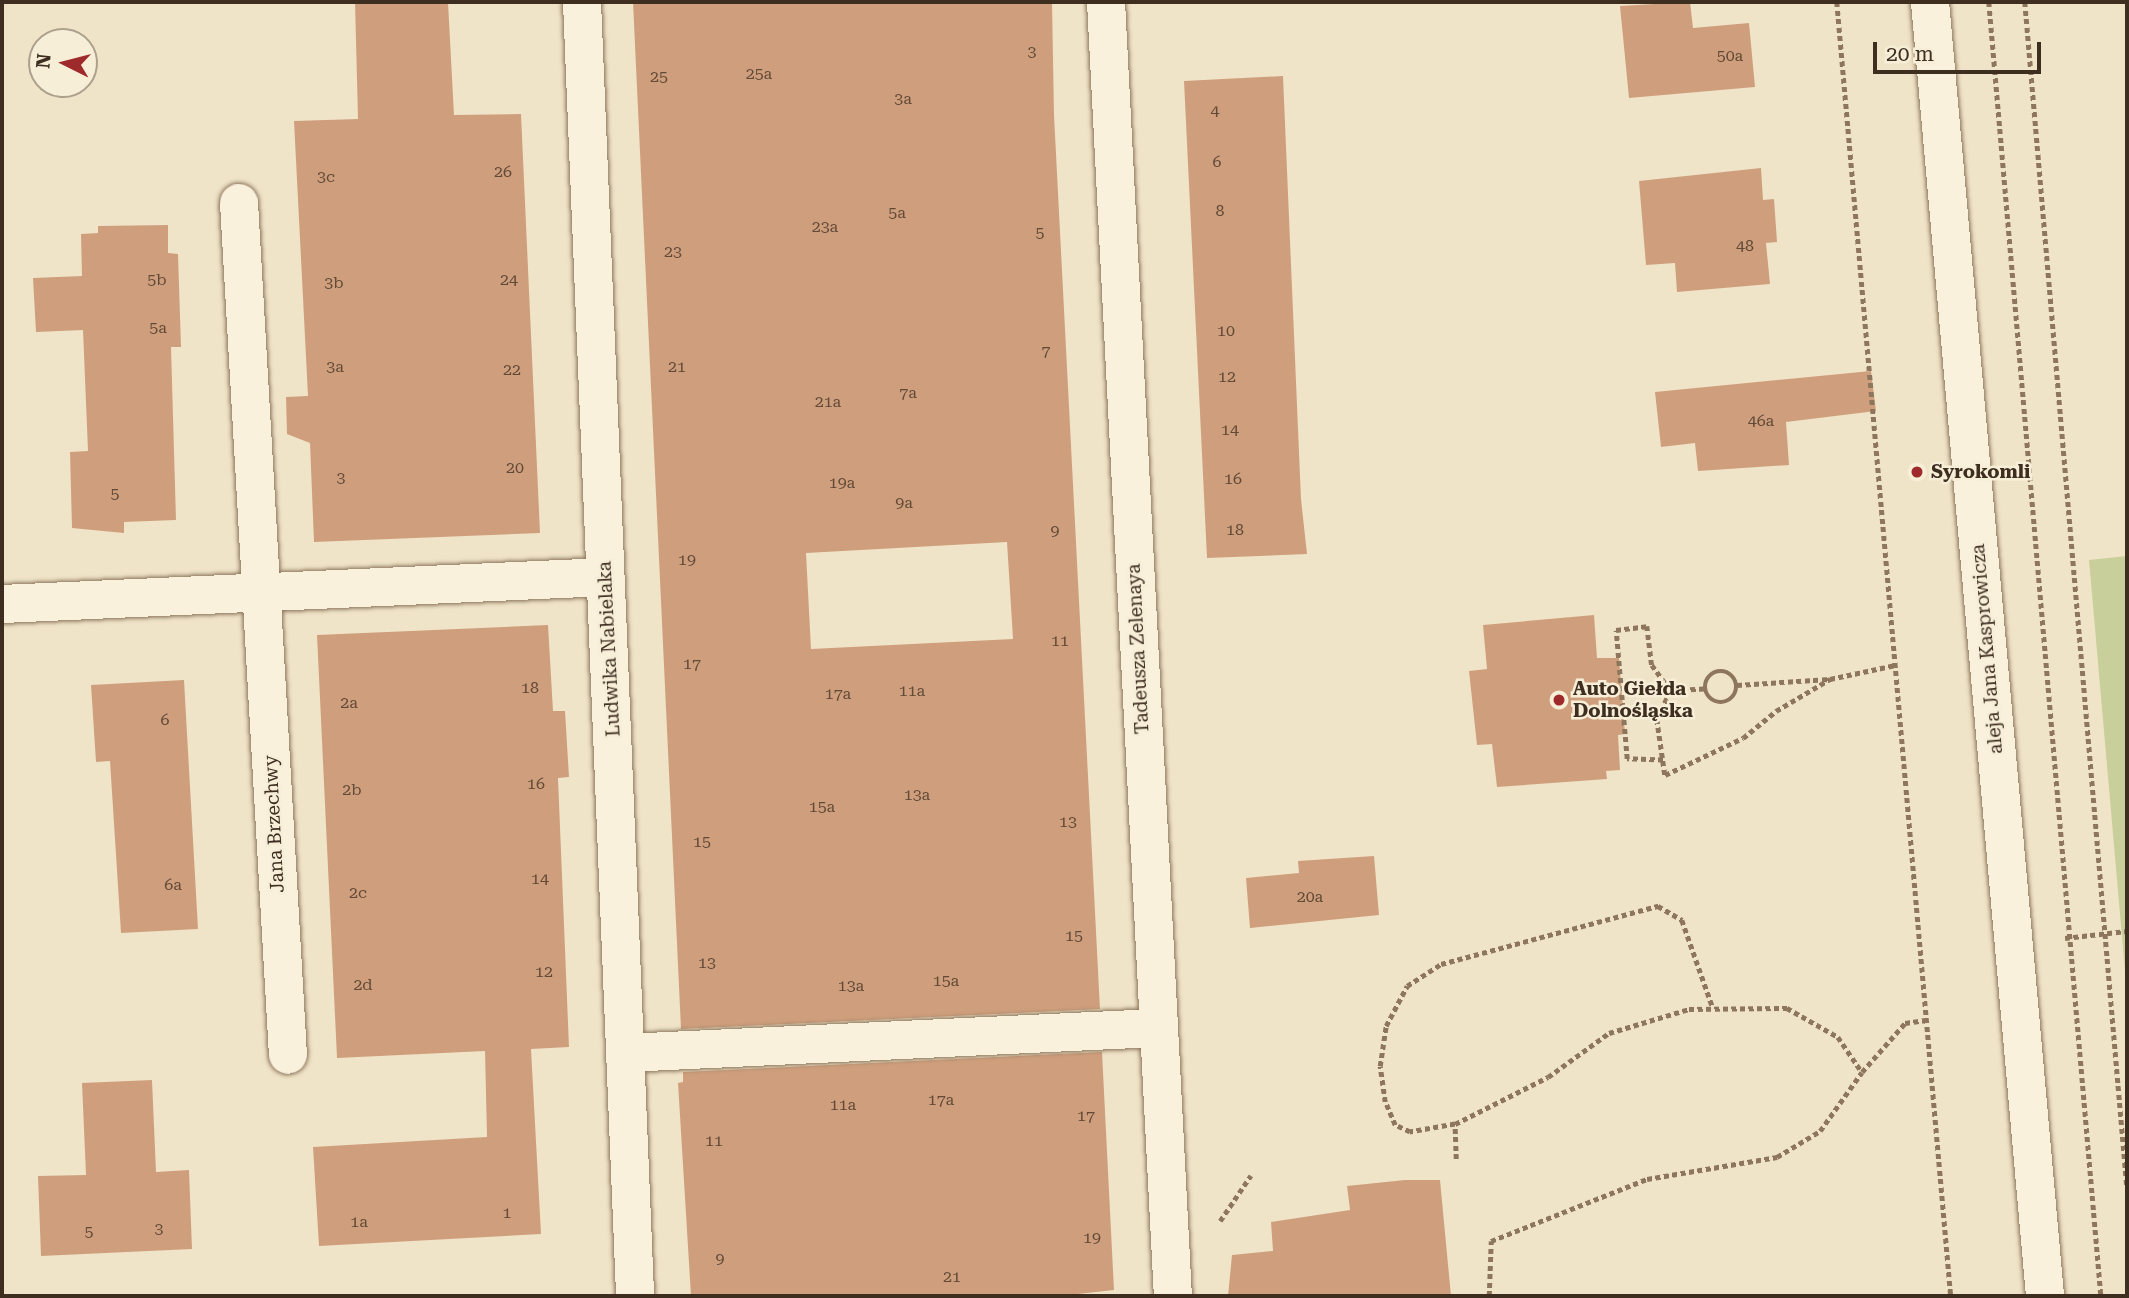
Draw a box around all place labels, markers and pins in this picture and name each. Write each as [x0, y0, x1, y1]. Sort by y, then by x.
place label: Syrokomli [1931, 461, 2030, 483]
marker: Syrokomli [1909, 464, 1925, 480]
place label: Auto Giełda Dolnośląska [1573, 678, 1693, 722]
marker: Auto Giełda Dolnośląska [1551, 692, 1567, 708]

